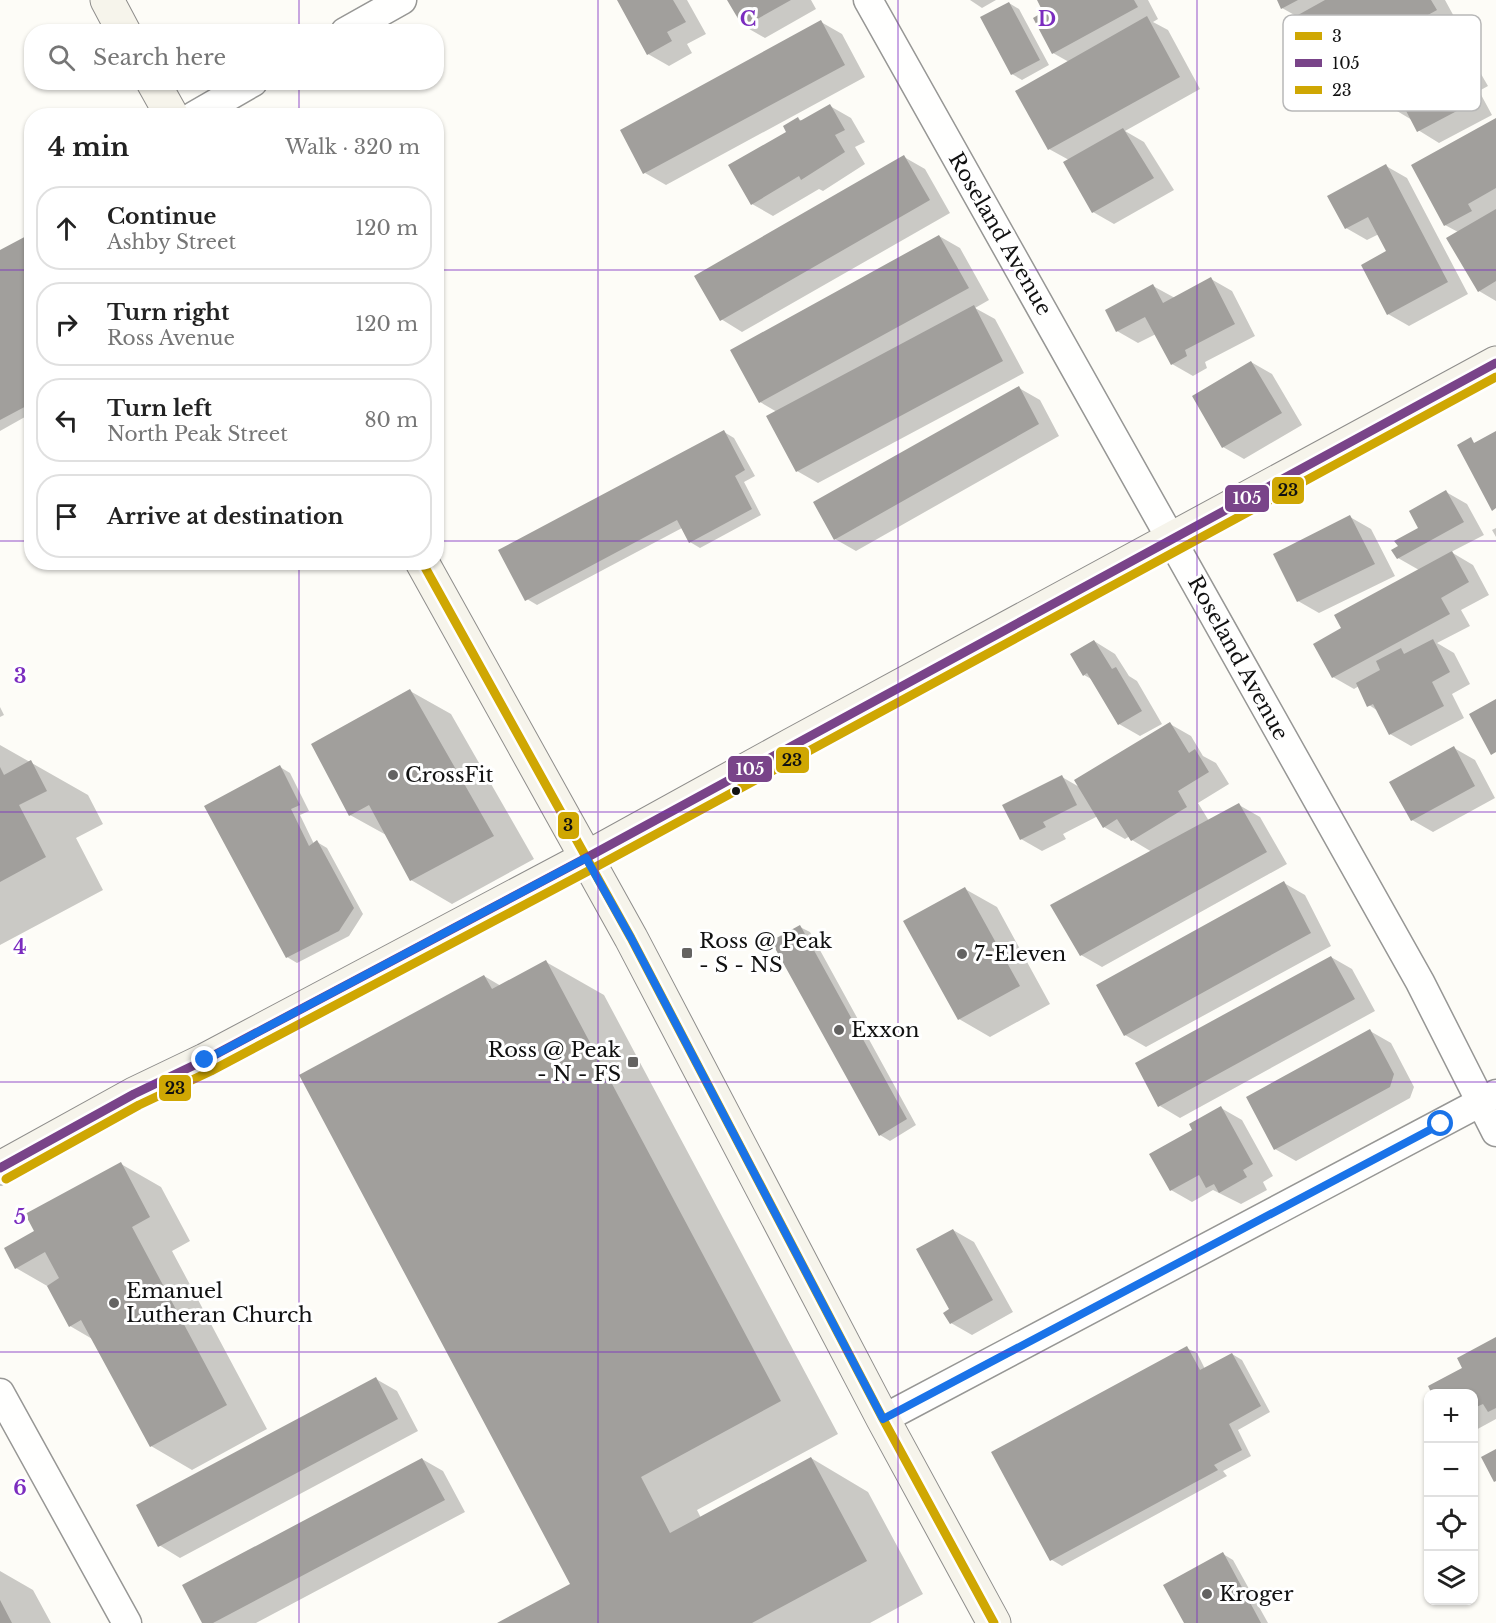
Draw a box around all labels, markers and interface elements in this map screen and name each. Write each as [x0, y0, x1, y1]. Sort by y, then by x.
text: C [740, 7, 756, 31]
text: D [1038, 7, 1056, 31]
legend [1283, 15, 1481, 111]
search box [24, 24, 444, 90]
text: 3 [1332, 26, 1342, 46]
icon: search [45, 41, 78, 74]
text: Search here [93, 44, 226, 71]
text: 105 [1332, 53, 1360, 73]
text: 23 [1332, 80, 1352, 100]
text: 4 min [48, 131, 129, 163]
text: Walk · 320 m [285, 135, 420, 159]
street label: Roseland Avenue [943, 148, 1057, 320]
text: Continue [107, 203, 216, 230]
icon: ahead [50, 212, 83, 245]
text: 120 m [355, 216, 418, 240]
text: Ashby Street [107, 230, 236, 254]
text: Turn right [107, 299, 229, 326]
icon: right [50, 308, 83, 341]
text: 120 m [355, 312, 418, 336]
text: Ross Avenue [107, 326, 235, 350]
text: Turn left [107, 395, 212, 422]
icon: left [50, 404, 83, 437]
text: 80 m [364, 408, 418, 432]
text: North Peak Street [107, 422, 288, 446]
line badge: 23 [1271, 476, 1305, 505]
text: 23 [1278, 480, 1298, 500]
line badge: 105 [1224, 484, 1270, 513]
text: 105 [1233, 488, 1261, 508]
icon: arrive [50, 500, 83, 533]
text: Arrive at destination [107, 503, 344, 530]
street label: Roseland Avenue [1182, 571, 1294, 745]
text: 3 [14, 664, 26, 688]
line badge: 23 [775, 746, 810, 774]
text: 23 [782, 750, 802, 770]
line badge: 105 [727, 755, 773, 783]
text: 105 [736, 759, 764, 779]
place label: CrossFit [405, 762, 493, 788]
marker: CrossFit [386, 768, 400, 782]
unlabelled marker [730, 785, 742, 797]
line badge: 3 [557, 811, 580, 840]
text: 3 [563, 815, 573, 835]
place label: Ross @ Peak - S - NS [699, 928, 832, 978]
text: 4 [13, 935, 27, 959]
place label: 7-Eleven [974, 941, 1066, 967]
marker: Ross @ Peak - S - NS [680, 946, 694, 960]
marker: 7-Eleven [955, 947, 969, 961]
place label: Exxon [851, 1017, 920, 1043]
marker: Exxon [832, 1023, 846, 1037]
place label: Ross @ Peak - N - FS [488, 1037, 621, 1087]
route end [191, 1046, 217, 1072]
marker: Ross @ Peak - N - FS [626, 1055, 640, 1069]
line badge: 23 [158, 1074, 192, 1102]
text: 23 [165, 1078, 185, 1098]
route start [1427, 1110, 1453, 1136]
text: 5 [14, 1205, 26, 1229]
place label: Emanuel Lutheran Church [126, 1278, 313, 1328]
marker: Emanuel Lutheran Church [107, 1296, 121, 1310]
map controls [1424, 1389, 1478, 1605]
button: + [1424, 1389, 1478, 1443]
button: − [1424, 1443, 1478, 1497]
text: 6 [13, 1476, 27, 1500]
button: locate [1424, 1497, 1478, 1551]
button: layers [1424, 1551, 1478, 1605]
place label: Kroger [1219, 1581, 1293, 1607]
marker: Kroger [1200, 1587, 1214, 1601]

